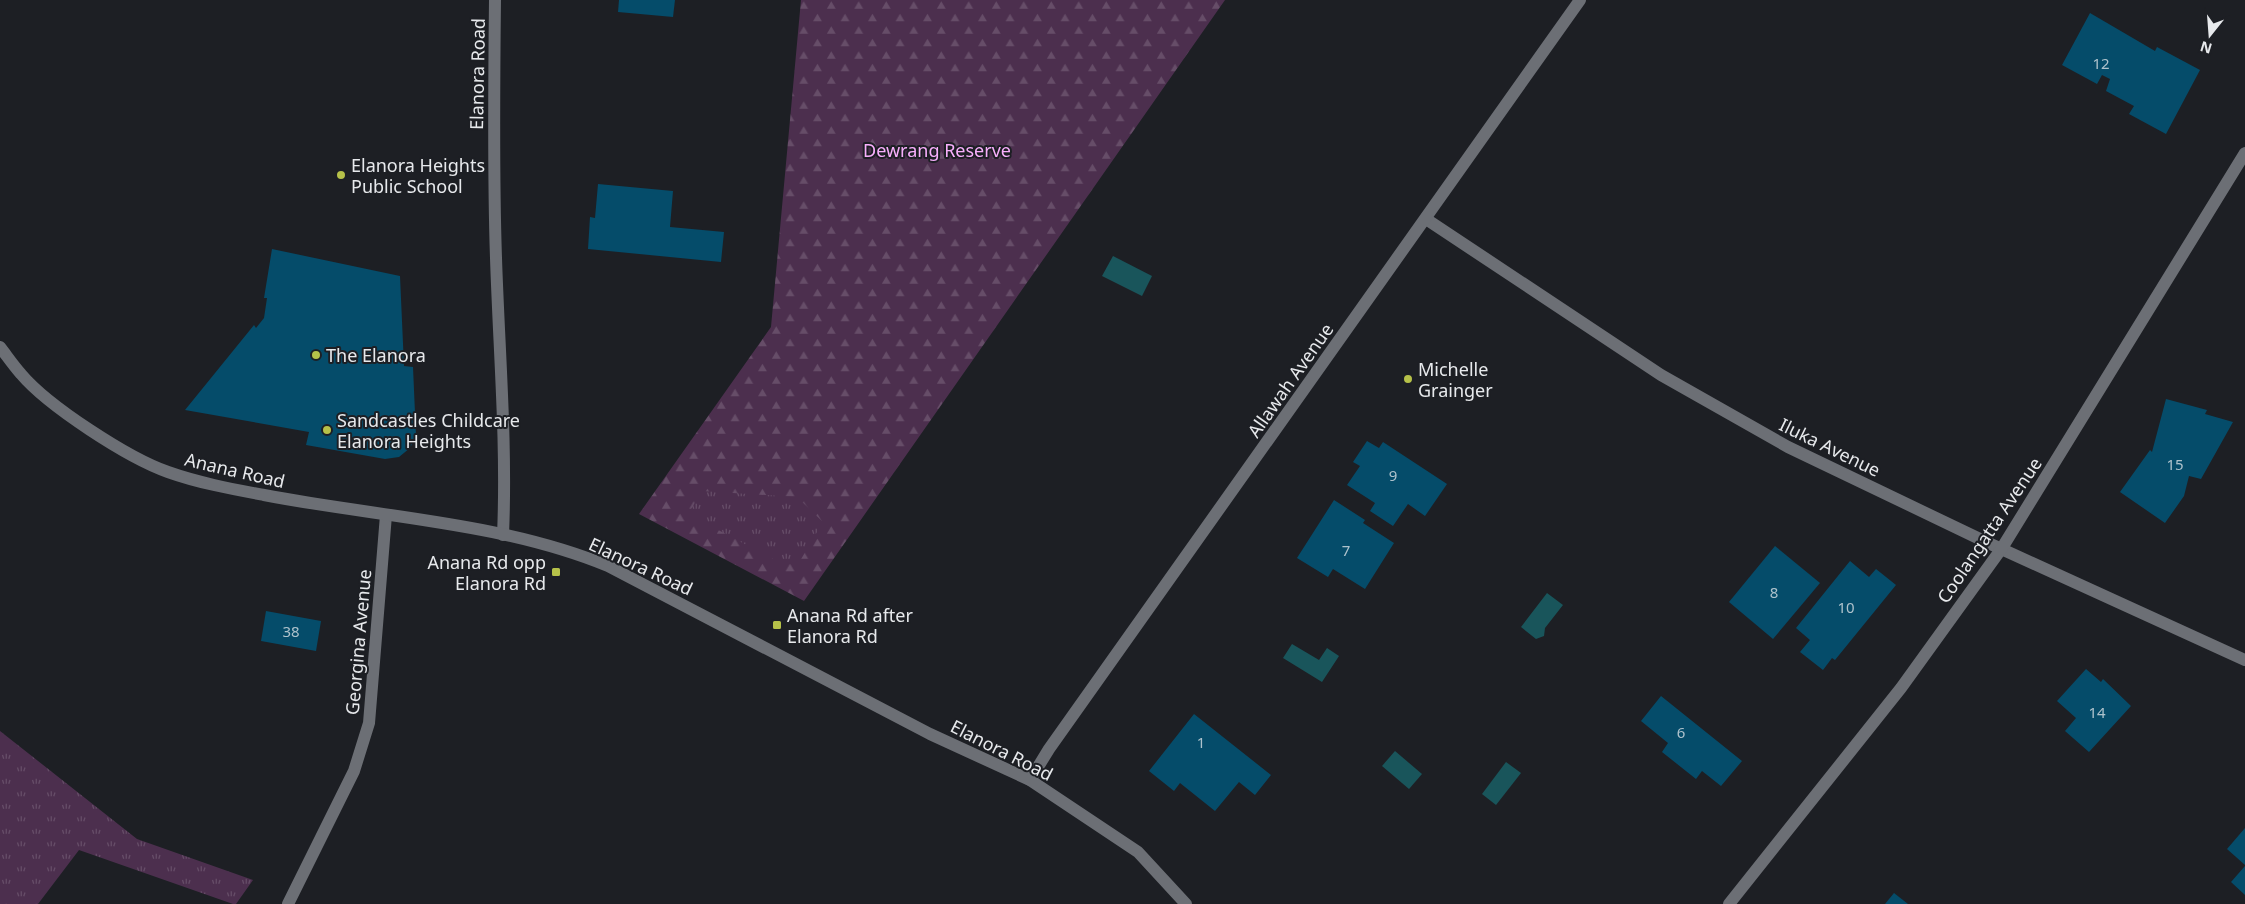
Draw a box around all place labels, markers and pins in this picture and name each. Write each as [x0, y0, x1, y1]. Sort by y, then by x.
place label: Elanora Heights Public School [351, 153, 485, 198]
marker: Elanora Heights Public School [335, 169, 347, 181]
place label: The Elanora [326, 343, 426, 367]
marker: The Elanora [310, 349, 322, 361]
place label: Michelle Grainger [1418, 357, 1493, 402]
marker: Michelle Grainger [1402, 373, 1414, 385]
place label: Sandcastles Childcare Elanora Heights [337, 408, 520, 453]
marker: Sandcastles Childcare Elanora Heights [321, 424, 333, 436]
place label: Anana Rd opp Elanora Rd [427, 550, 546, 595]
marker: Anana Rd opp Elanora Rd [550, 566, 562, 578]
place label: Anana Rd after Elanora Rd [787, 603, 914, 648]
marker: Anana Rd after Elanora Rd [771, 619, 783, 631]

